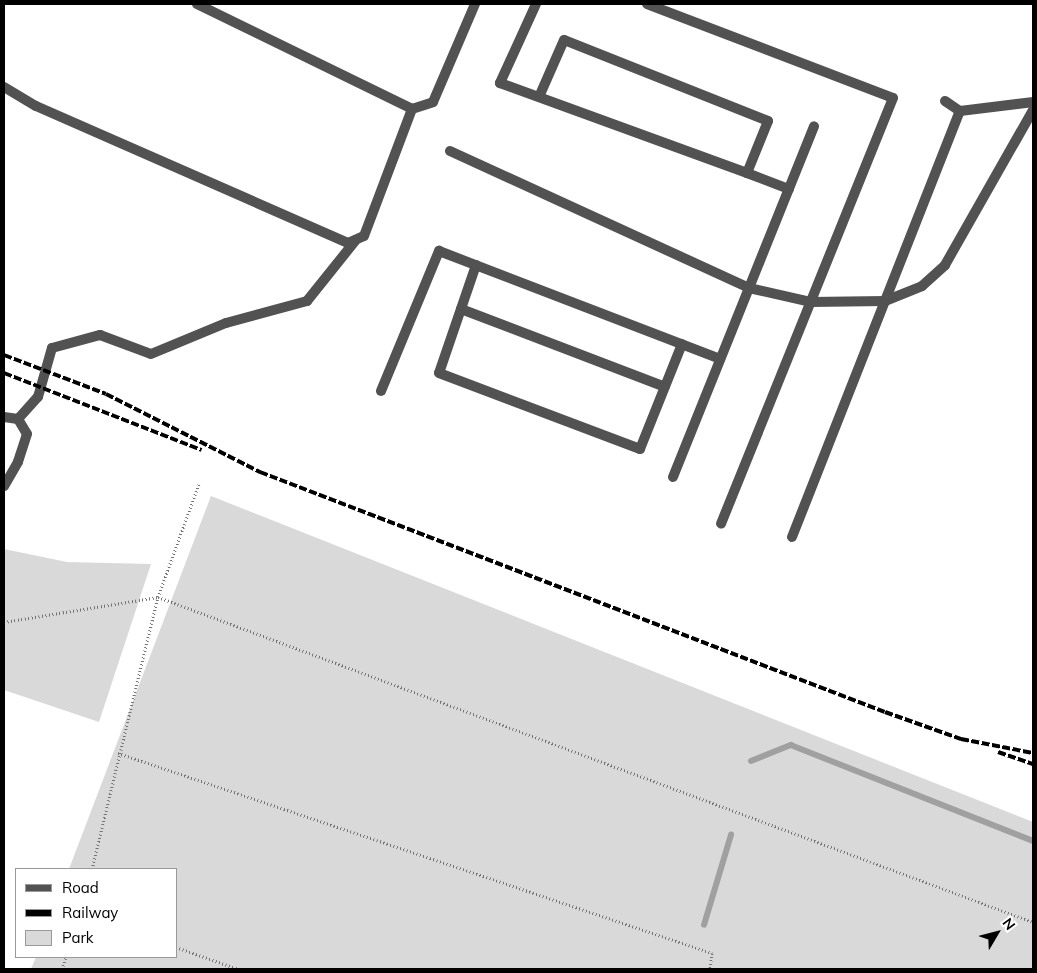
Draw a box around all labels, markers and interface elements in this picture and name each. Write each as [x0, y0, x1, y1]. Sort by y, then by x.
legend [15, 868, 178, 958]
text: Road [62, 878, 99, 897]
text: Railway [62, 903, 118, 922]
north arrow [972, 908, 1022, 958]
text: N [999, 914, 1019, 934]
text: Park [62, 928, 94, 947]

